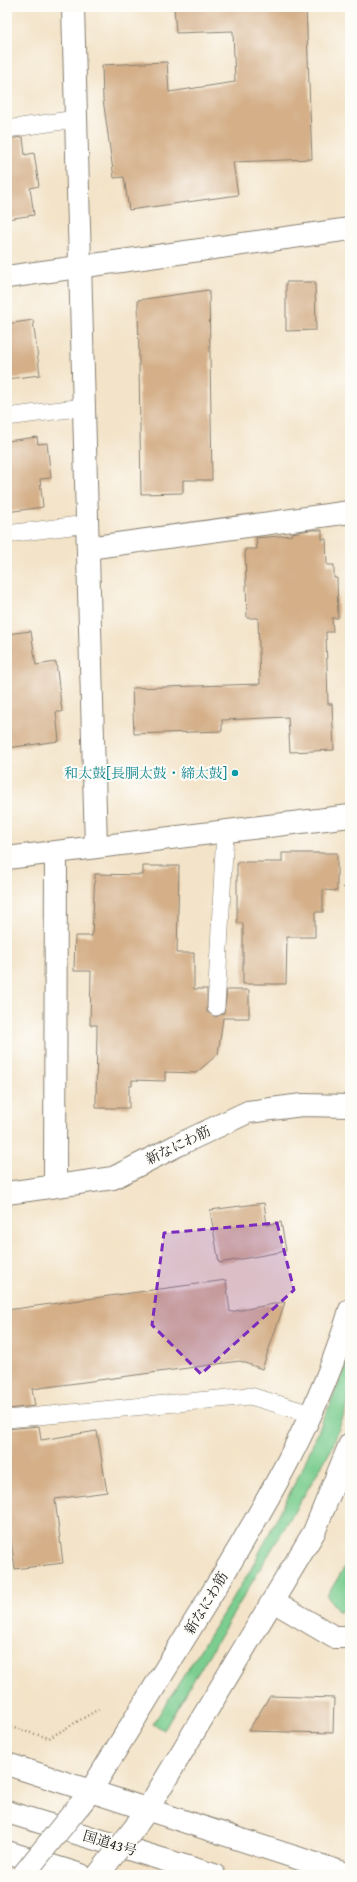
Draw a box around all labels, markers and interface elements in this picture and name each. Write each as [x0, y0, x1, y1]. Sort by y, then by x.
place label: 和太鼓[長胴太鼓・締太鼓] [64, 763, 227, 783]
marker: 和太鼓[長胴太鼓・締太鼓] [230, 768, 240, 778]
street label: 新なにわ筋 [142, 1121, 214, 1169]
street label: 新なにわ筋 [179, 1568, 233, 1638]
street label: 国道43号 [81, 1825, 139, 1861]

